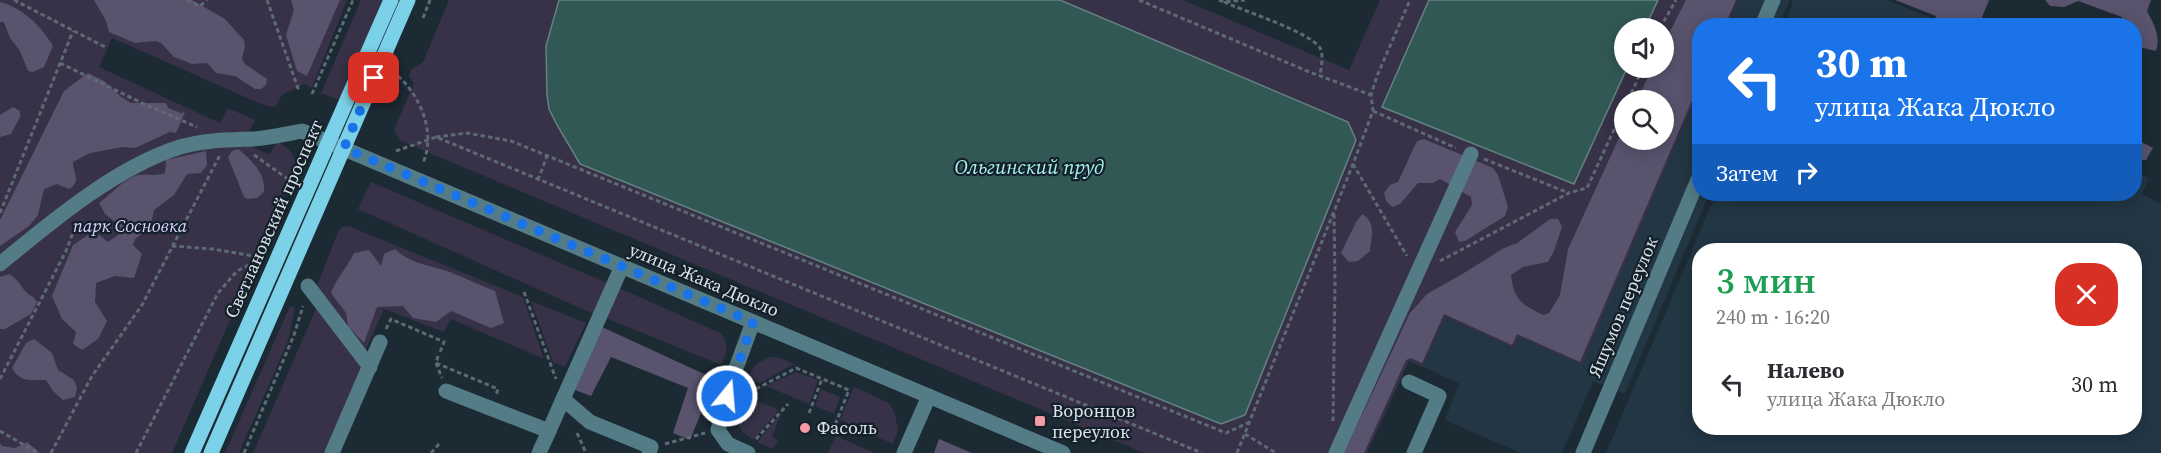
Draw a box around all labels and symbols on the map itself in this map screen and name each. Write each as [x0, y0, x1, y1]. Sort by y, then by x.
pin [348, 52, 399, 103]
street label: Светлановский проспект [218, 115, 329, 322]
water label: Ольгинский пруд [954, 153, 1104, 181]
park label: парк Сосновка [73, 213, 188, 238]
street label: Яшумов переулок [1582, 233, 1663, 381]
street label: улица Жака Дюкло [625, 237, 783, 322]
position arrow [695, 364, 759, 428]
place label: Воронцов переулок [1052, 398, 1135, 444]
marker: Воронцов переулок [1033, 414, 1047, 428]
place label: Фасоль [817, 415, 877, 440]
marker: Фасоль [798, 421, 812, 435]

